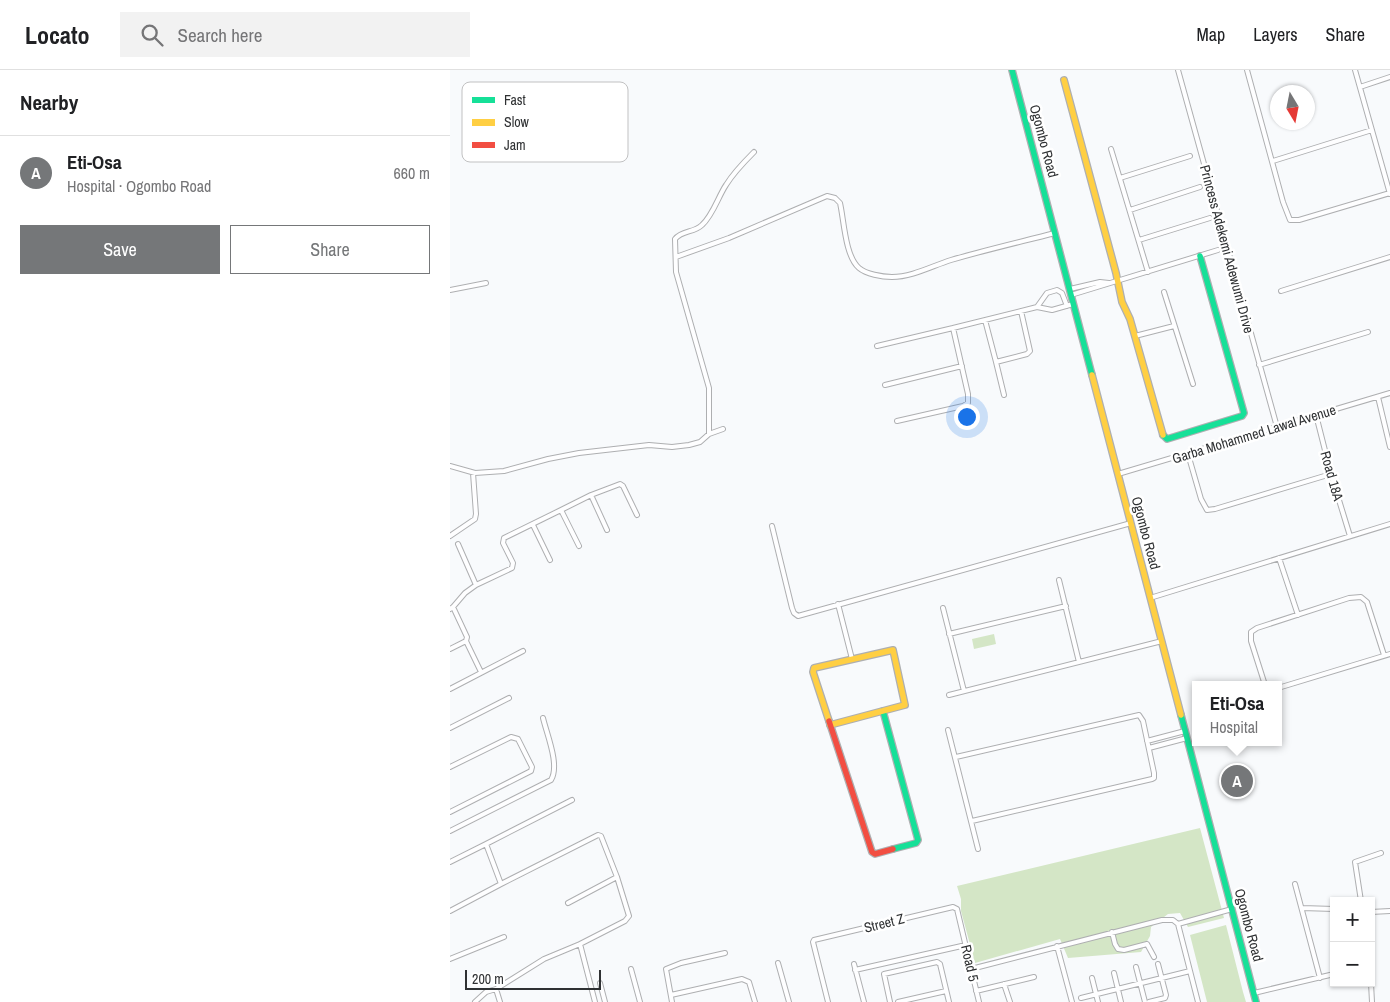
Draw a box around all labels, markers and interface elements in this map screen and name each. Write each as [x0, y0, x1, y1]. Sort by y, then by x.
search box [120, 12, 470, 57]
text: Locato [25, 19, 90, 51]
icon: search [138, 21, 166, 49]
text: Search here [178, 22, 262, 48]
text: Map [1197, 22, 1225, 47]
text: Layers [1253, 22, 1298, 47]
text: Share [1326, 22, 1365, 47]
legend [462, 82, 628, 162]
north arrow [1270, 85, 1315, 130]
text: Nearby [20, 88, 78, 117]
text: Fast [504, 91, 526, 109]
street label: Ogombo Road [1026, 103, 1062, 179]
text: Slow [504, 113, 530, 131]
text: Jam [504, 136, 526, 154]
text: Eti-Osa [67, 149, 122, 175]
text: A [31, 162, 41, 184]
text: 660 m [394, 162, 430, 184]
street label: Princess Adekemi Adewumi Drive [1196, 163, 1258, 335]
text: Hospital · Ogombo Road [67, 175, 211, 197]
button: Save [20, 225, 220, 274]
button: Share [230, 225, 430, 274]
street label: Garba Mohammed Lawal Avenue [1170, 401, 1338, 467]
your location [954, 404, 980, 430]
street label: Road 18A [1316, 449, 1348, 503]
street label: Ogombo Road [1128, 495, 1164, 571]
popup [1192, 681, 1282, 746]
text: Eti-Osa [1210, 690, 1264, 716]
text: Hospital [1210, 716, 1258, 738]
pin: A [1221, 762, 1253, 800]
street label: Ogombo Road [1231, 887, 1267, 963]
map controls [1330, 897, 1375, 987]
button: + [1330, 897, 1375, 942]
street label: Street Z [862, 909, 906, 937]
button: − [1330, 942, 1375, 987]
street label: Road 5 [957, 943, 983, 983]
scale bar [465, 967, 601, 990]
text: 200 m [472, 970, 504, 988]

